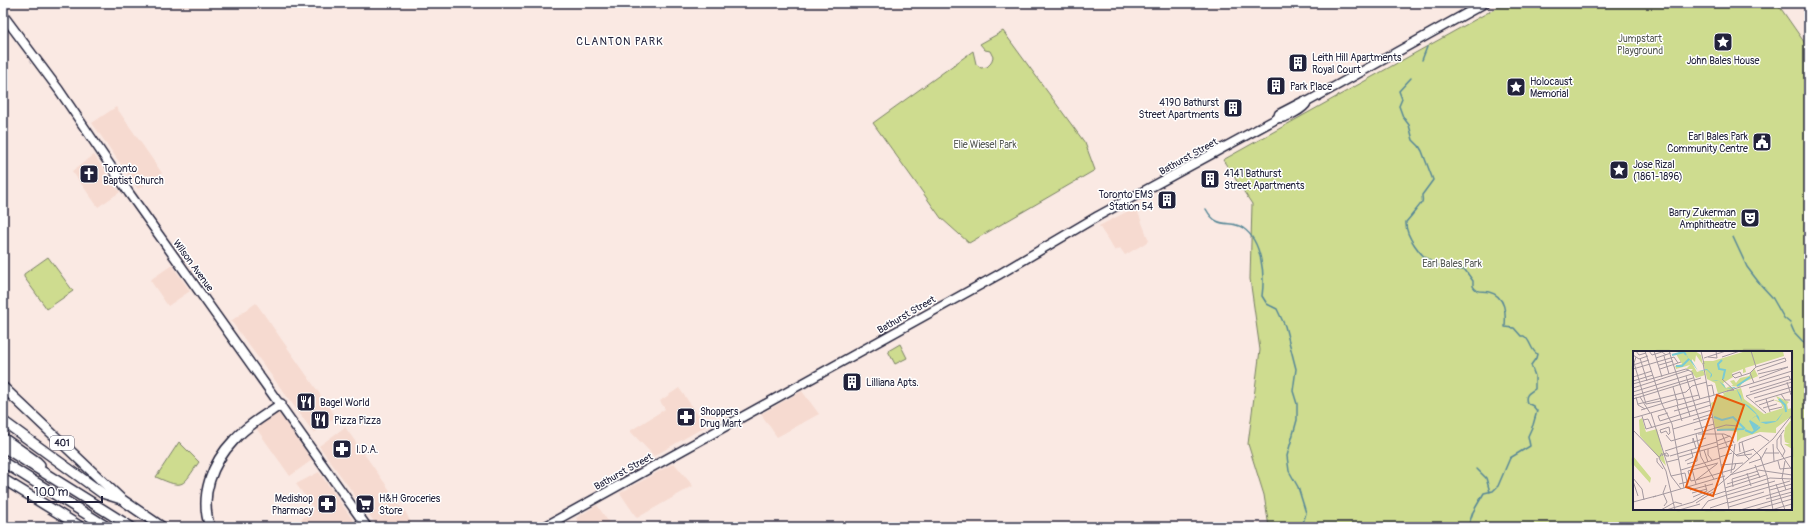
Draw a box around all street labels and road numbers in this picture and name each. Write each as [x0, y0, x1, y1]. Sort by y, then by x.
street label: Bathurst Street [1157, 135, 1221, 178]
street label: Wilson Avenue [170, 237, 216, 294]
street label: Bathurst Street [875, 293, 939, 336]
road number: 401 [50, 436, 74, 450]
street label: Bathurst Street [592, 450, 656, 493]

